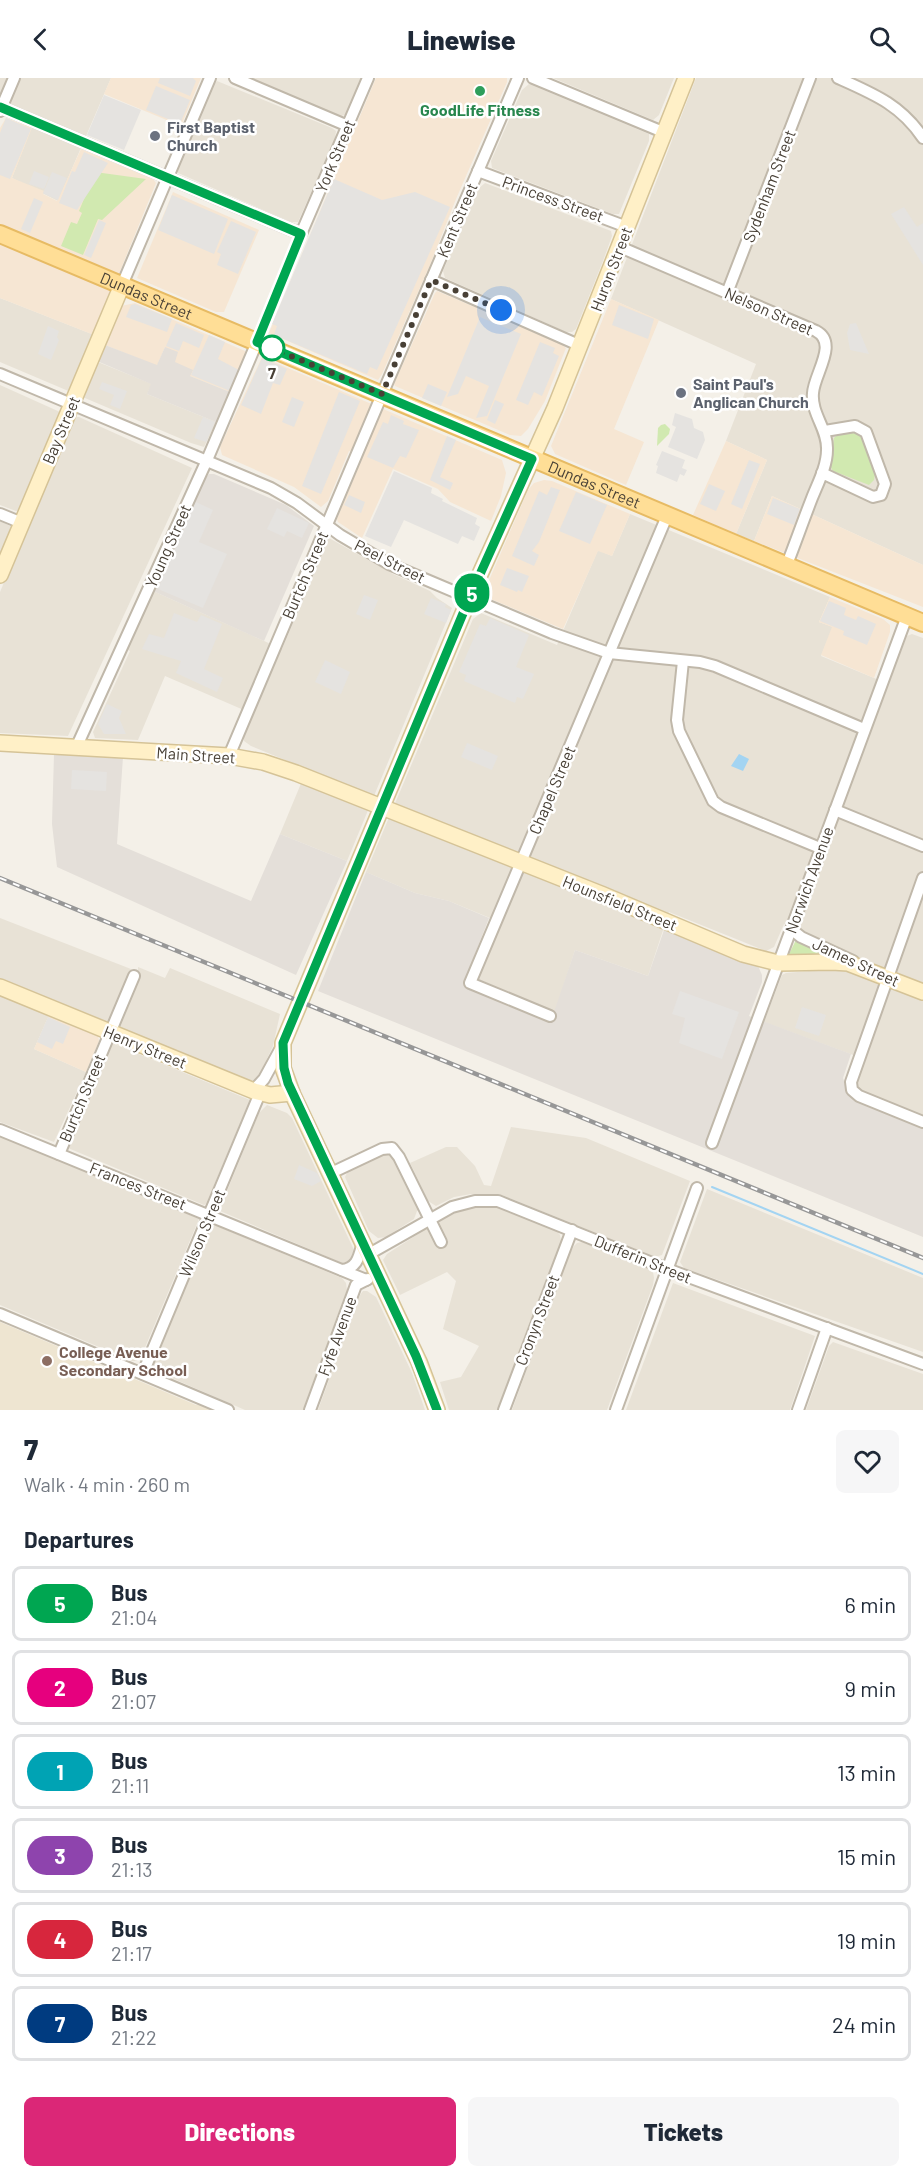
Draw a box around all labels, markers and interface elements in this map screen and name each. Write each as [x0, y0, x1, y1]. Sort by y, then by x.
icon: back [24, 23, 57, 56]
text: Linewise [407, 23, 516, 55]
icon: search [866, 23, 899, 56]
marker: GoodLife Fitness [473, 84, 487, 98]
place label: GoodLife Fitness [420, 100, 540, 119]
street label: York Street [311, 116, 358, 195]
place label: First Baptist Church [167, 117, 255, 154]
street label: Sydenham Street [738, 127, 799, 245]
marker: First Baptist Church [148, 129, 162, 143]
street label: Princess Street [500, 171, 606, 226]
street label: Kent Street [432, 180, 481, 260]
street label: Huron Street [586, 224, 635, 314]
street label: Dundas Street [98, 267, 196, 323]
street label: Nelson Street [722, 283, 816, 339]
your location [486, 295, 516, 325]
marker: 7 [259, 335, 285, 361]
place label: 7 [268, 363, 276, 382]
place label: Saint Paul's Anglican Church [693, 374, 809, 411]
marker: Saint Paul's Anglican Church [674, 386, 688, 400]
street label: Bay Street [38, 393, 83, 467]
street label: Dundas Street [546, 456, 644, 512]
street label: Young Street [141, 501, 194, 591]
street label: Burtch Street [277, 528, 332, 622]
street label: Peel Street [352, 535, 429, 586]
line badge: 5 [452, 574, 492, 612]
text: 5 [466, 581, 478, 606]
street label: Main Street [156, 742, 236, 767]
street label: Chapel Street [524, 743, 579, 837]
street label: Norwich Avenue [780, 824, 837, 936]
street label: Hounsfield Street [560, 871, 680, 934]
street label: James Street [810, 933, 903, 990]
street label: Henry Street [101, 1021, 190, 1072]
street label: Burtch Street [54, 1051, 109, 1145]
street label: Frances Street [87, 1158, 189, 1214]
street label: Wilson Street [174, 1186, 229, 1280]
street label: Dufferin Street [592, 1230, 694, 1287]
street label: Cronyn Street [511, 1272, 563, 1368]
street label: Fyfe Avenue [313, 1293, 360, 1378]
place label: College Avenue Secondary School [59, 1342, 187, 1379]
marker: College Avenue Secondary School [40, 1354, 54, 1368]
button: heart [836, 1430, 899, 1493]
text: 7 [24, 1432, 38, 1466]
text: Walk · 4 min · 260 m [24, 1472, 190, 1496]
text: Departures [24, 1526, 134, 1552]
text: Bus [111, 1579, 148, 1605]
text: 5 [54, 1591, 66, 1616]
text: 6 min [845, 1591, 896, 1617]
text: 21:04 [111, 1605, 158, 1629]
text: Bus [111, 1663, 148, 1689]
text: 2 [54, 1675, 66, 1700]
text: 9 min [844, 1675, 896, 1701]
text: 21:07 [111, 1689, 156, 1713]
text: Bus [111, 1747, 148, 1773]
text: 1 [56, 1759, 64, 1784]
text: 13 min [837, 1759, 896, 1785]
text: 21:11 [111, 1773, 149, 1797]
text: Bus [111, 1831, 148, 1857]
text: 3 [54, 1843, 66, 1868]
text: 15 min [837, 1843, 896, 1869]
text: 21:13 [111, 1857, 153, 1881]
text: Bus [111, 1915, 148, 1941]
text: 4 [54, 1927, 66, 1952]
text: 19 min [837, 1927, 896, 1953]
text: 21:17 [111, 1941, 152, 1965]
text: Bus [111, 1999, 148, 2025]
text: 7 [55, 2011, 65, 2036]
text: 24 min [832, 2011, 896, 2037]
text: 21:22 [111, 2025, 157, 2049]
button: Directions [24, 2097, 456, 2166]
button: Tickets [468, 2097, 899, 2166]

